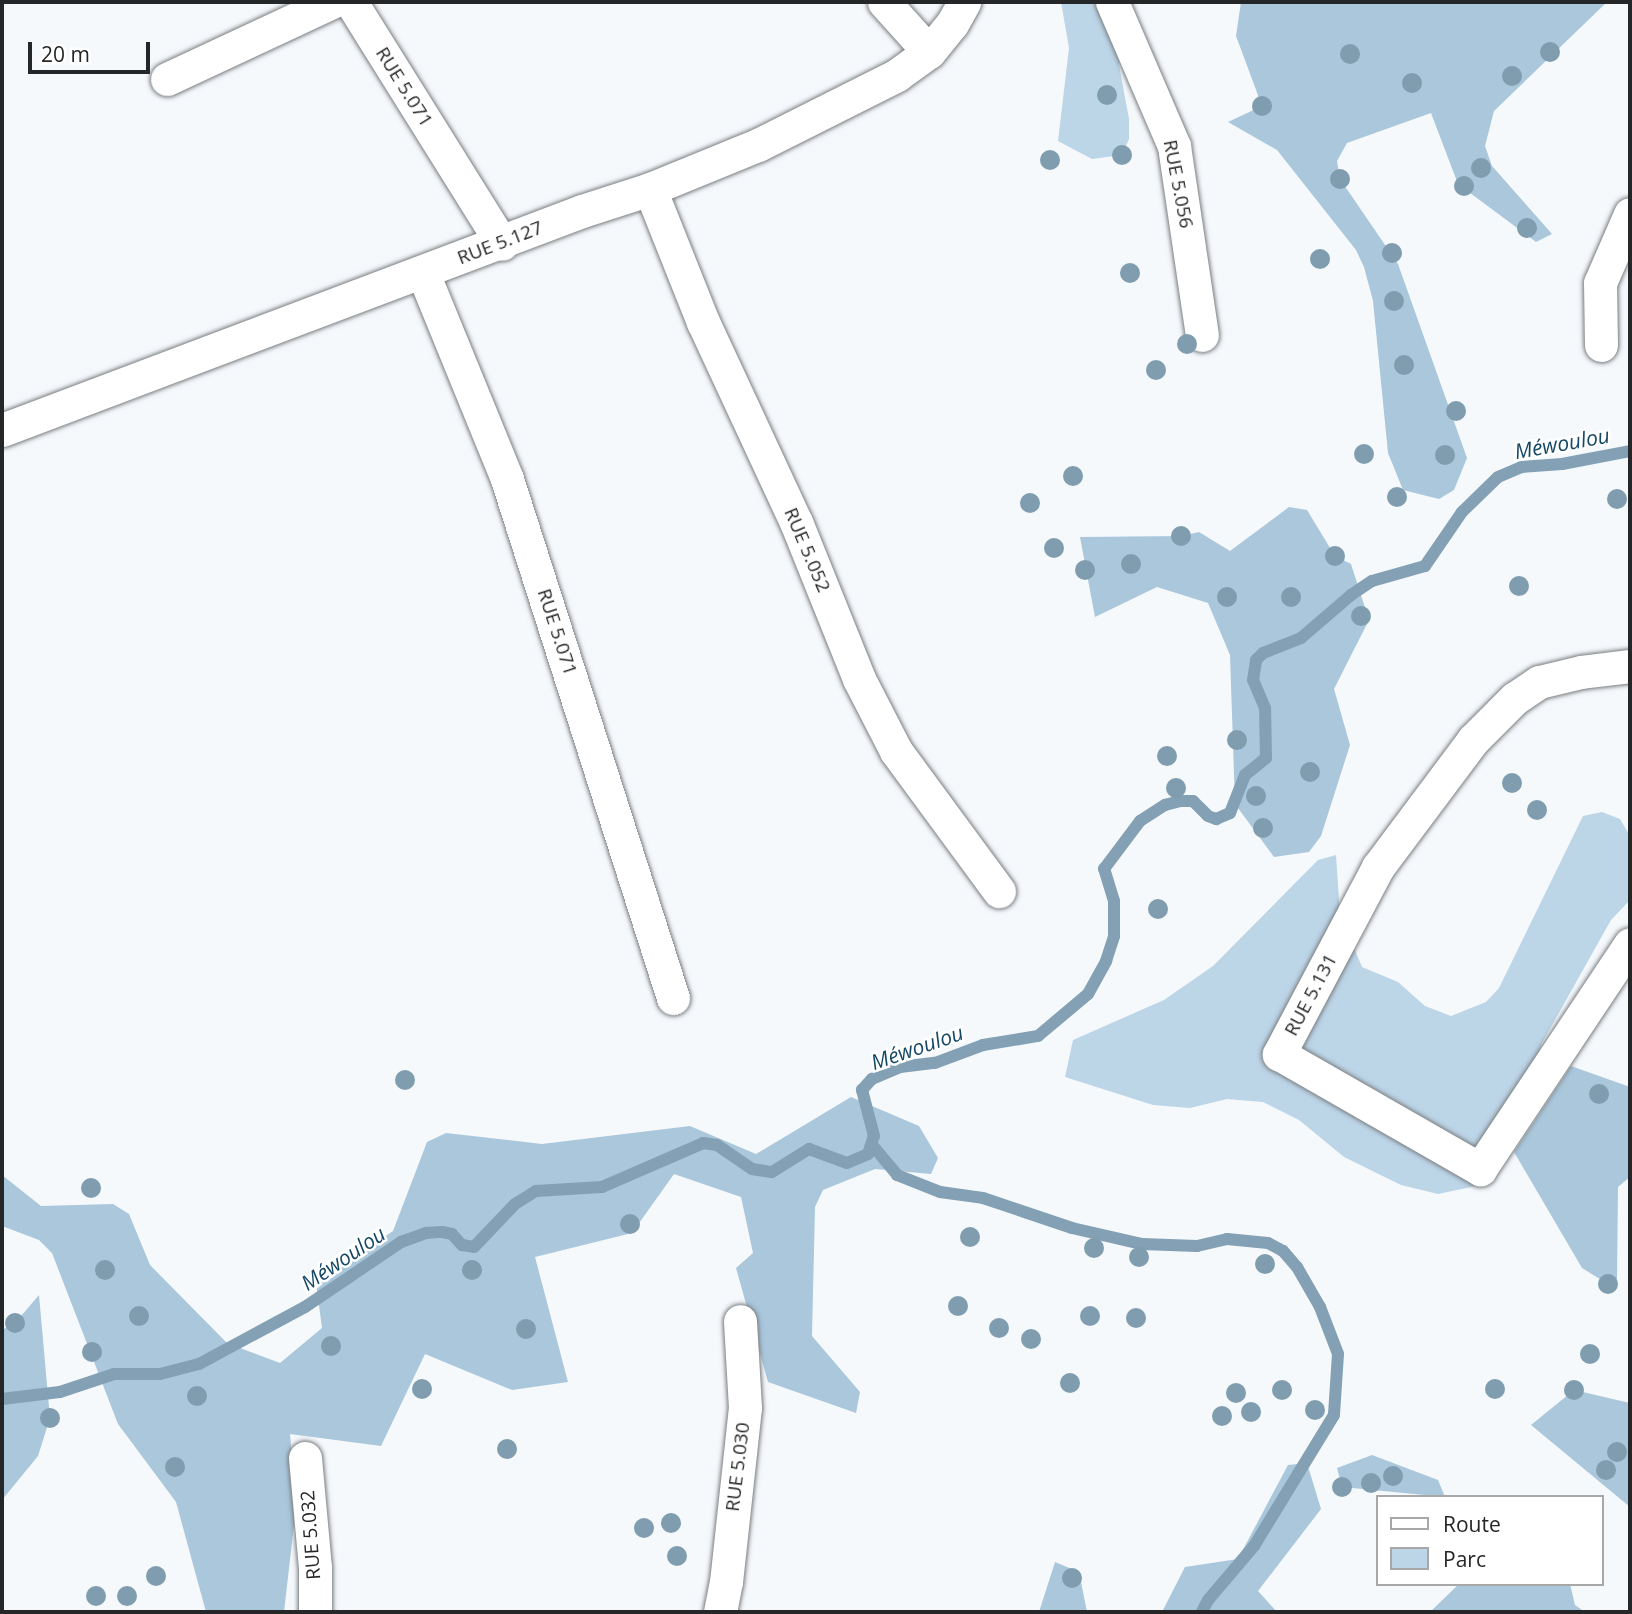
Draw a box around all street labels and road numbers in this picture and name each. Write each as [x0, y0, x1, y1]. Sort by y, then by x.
street label: RUE 5.071 [371, 43, 437, 131]
street label: RUE 5.056 [1158, 138, 1198, 230]
street label: RUE 5.127 [454, 216, 546, 270]
street label: RUE 5.052 [779, 504, 835, 596]
street label: RUE 5.071 [532, 586, 582, 678]
street label: RUE 5.131 [1280, 950, 1342, 1040]
street label: RUE 5.030 [721, 1421, 755, 1513]
street label: RUE 5.032 [297, 1490, 325, 1580]

